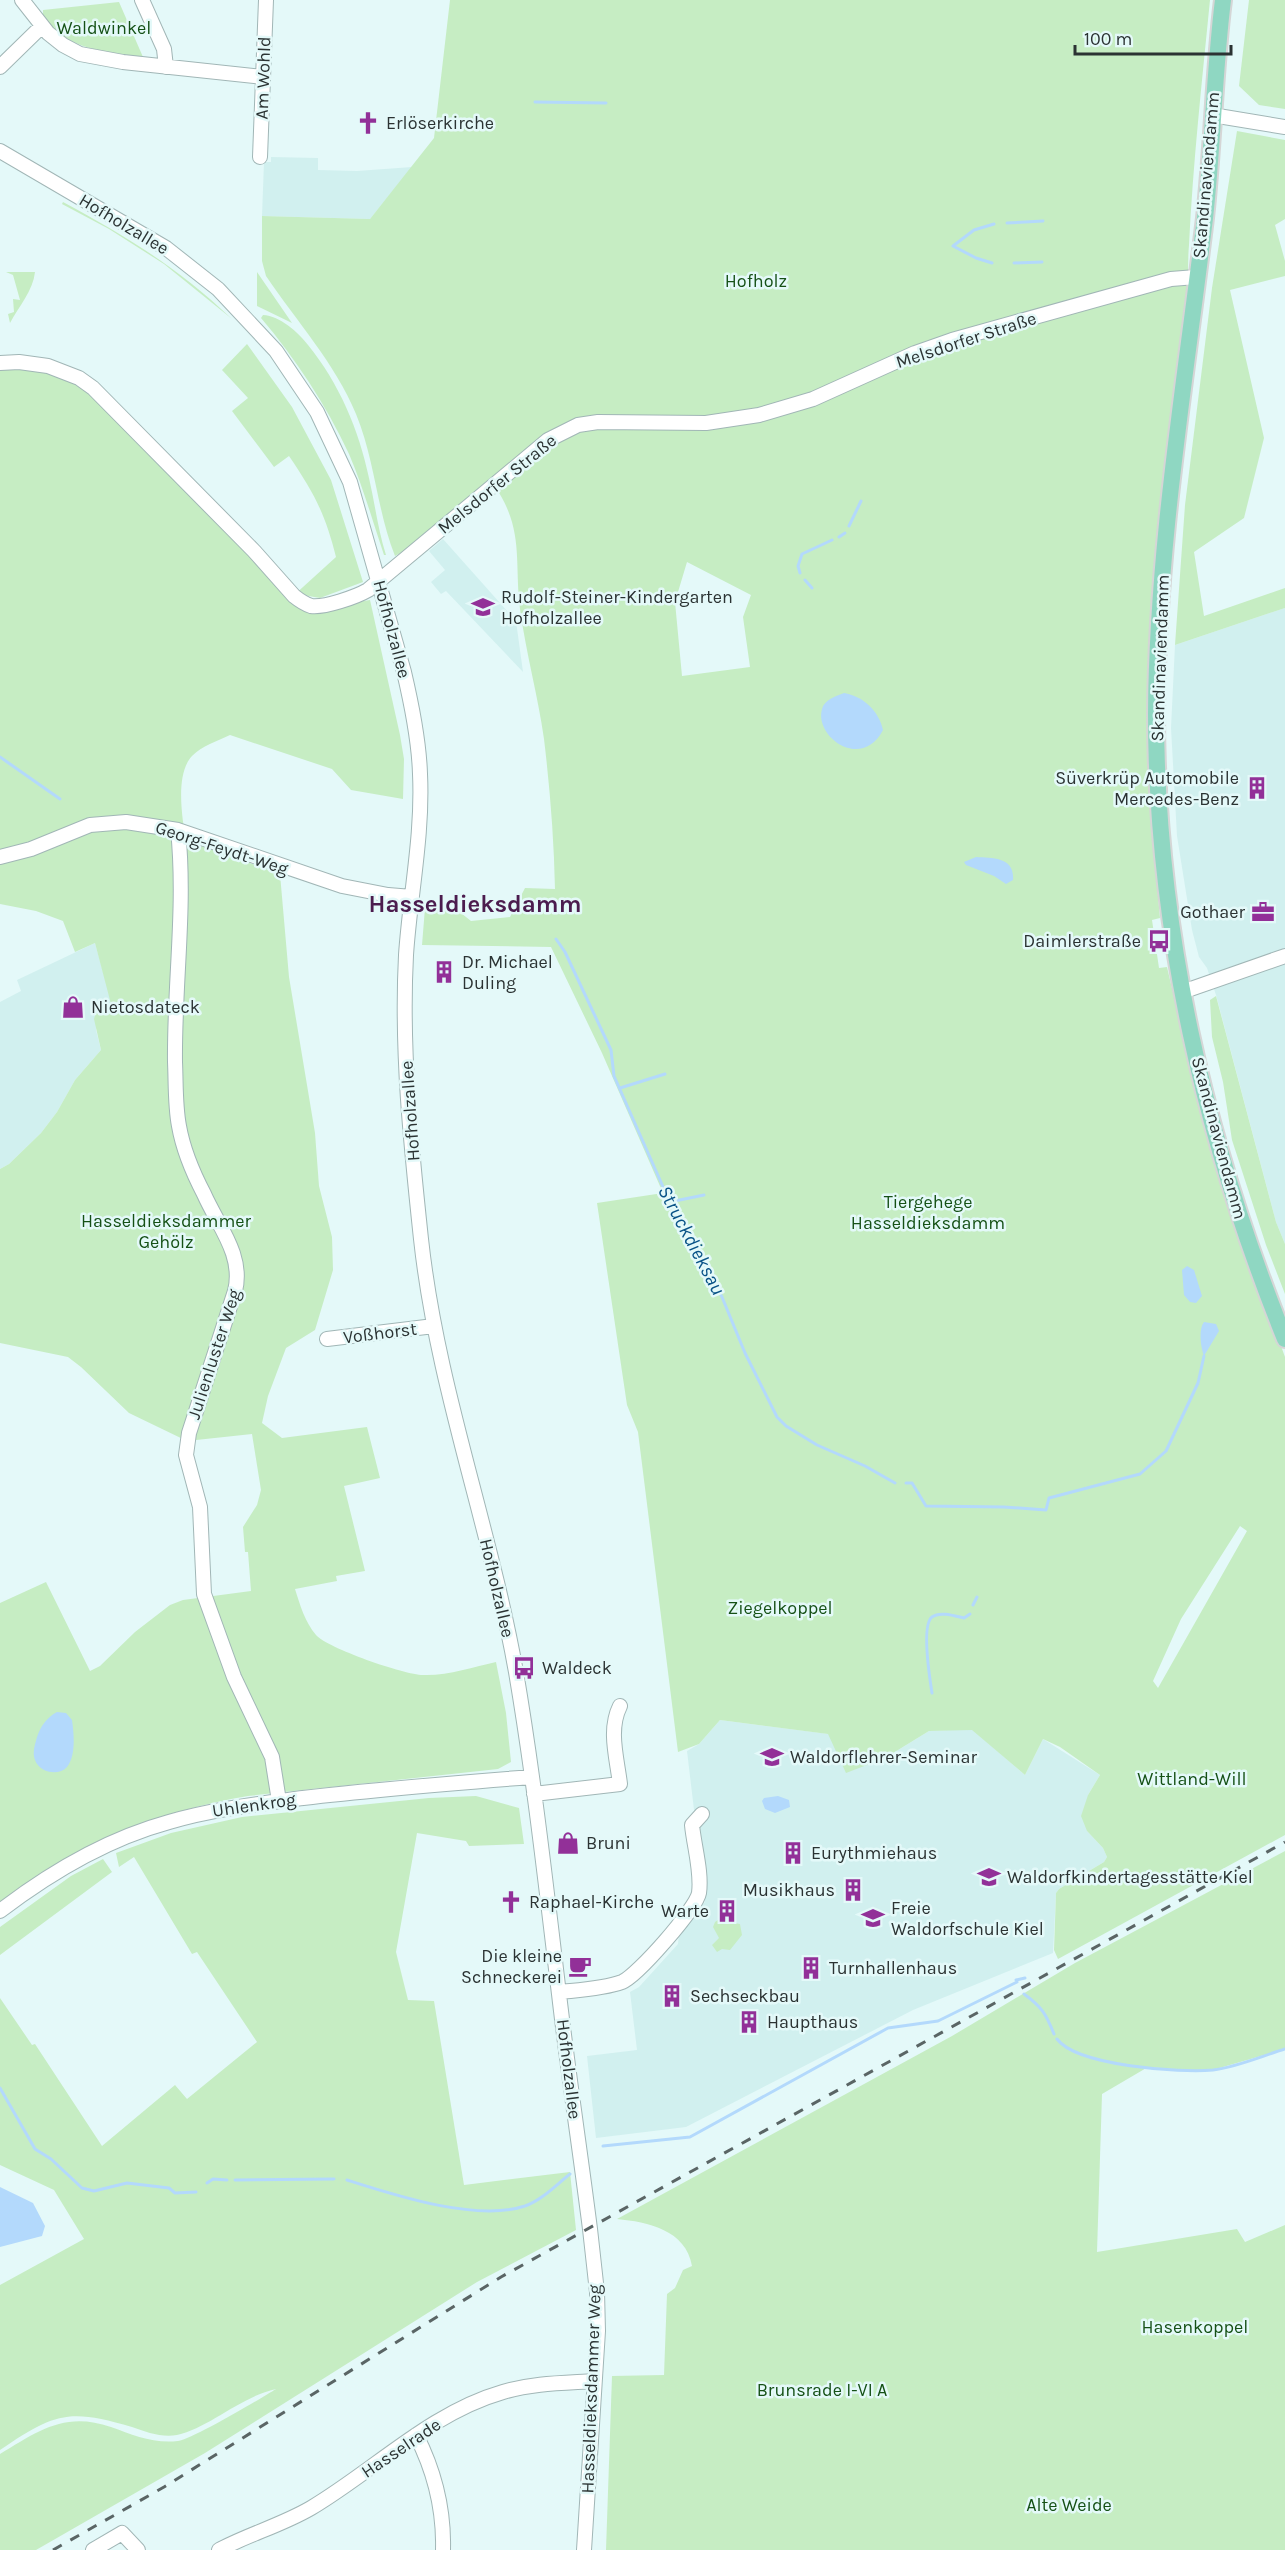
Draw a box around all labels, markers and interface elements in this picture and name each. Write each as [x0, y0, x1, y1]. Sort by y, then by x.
park label: Waldwinkel [57, 17, 151, 39]
scale bar [1075, 18, 1231, 56]
text: 100 m [1084, 28, 1132, 50]
street label: Am Wohld [251, 36, 275, 120]
street label: Skandinaviendamm [1188, 91, 1224, 259]
church icon: Erlöserkirche [355, 110, 381, 136]
place label: Erlöserkirche [386, 112, 494, 134]
street label: Hofholzallee [75, 189, 173, 259]
park label: Hofholz [725, 270, 787, 292]
street label: Melsdorfer Straße [893, 307, 1039, 373]
street label: Melsdorfer Straße [433, 429, 561, 539]
street label: Skandinaviendamm [1146, 574, 1174, 742]
street label: Hofholzallee [368, 577, 416, 681]
place label: Rudolf-Steiner-Kindergarten Hofholzallee [501, 586, 733, 629]
school or university icon: Rudolf-Steiner-Kindergarten Hofholzallee [470, 594, 496, 620]
place label: Süverkrüp Automobile Mercedes-Benz [1055, 767, 1239, 810]
building icon: Süverkrüp Automobile Mercedes-Benz [1244, 775, 1270, 801]
street label: Georg-Feydt-Weg [153, 816, 291, 880]
district label: Hasseldieksdamm [369, 890, 581, 918]
office icon: Gothaer [1250, 899, 1276, 925]
place label: Gothaer [1180, 901, 1245, 923]
bus stop icon: Daimlerstraße [1146, 928, 1172, 954]
place label: Daimlerstraße [1023, 930, 1141, 952]
place label: Dr. Michael Duling [462, 951, 553, 994]
building icon: Dr. Michael Duling [431, 959, 457, 985]
shop icon: Nietosdateck [60, 994, 86, 1020]
place label: Nietosdateck [91, 996, 200, 1018]
street label: Skandinaviendamm [1187, 1054, 1251, 1222]
street label: Hofholzallee [396, 1060, 424, 1162]
water label: Struckdieksau [653, 1182, 730, 1299]
park label: Tiergehege Hasseldieksdamm [851, 1191, 1005, 1234]
park label: Hasseldieksdammer Gehölz [81, 1210, 251, 1253]
street label: Julienluster Weg [183, 1286, 245, 1422]
street label: Voßhorst [342, 1318, 418, 1348]
street label: Hofholzallee [475, 1536, 519, 1640]
park label: Ziegelkoppel [727, 1597, 833, 1619]
bus stop icon: Waldeck [511, 1655, 537, 1681]
place label: Waldeck [542, 1657, 612, 1679]
school or university icon: Waldorflehrer-Seminar [759, 1744, 785, 1770]
place label: Waldorflehrer-Seminar [790, 1746, 977, 1768]
park label: Wittland-Will [1137, 1768, 1247, 1790]
street label: Uhlenkrog [211, 1788, 297, 1822]
shop icon: Bruni [555, 1830, 581, 1856]
place label: Bruni [586, 1832, 631, 1854]
building icon: Eurythmiehaus [780, 1840, 806, 1866]
place label: Eurythmiehaus [811, 1842, 937, 1864]
school or university icon: Waldorfkindertagesstätte Kiel [976, 1864, 1002, 1890]
place label: Waldorfkindertagesstätte Kiel [1007, 1866, 1253, 1888]
building icon: Musikhaus [840, 1877, 866, 1903]
place label: Musikhaus [743, 1879, 835, 1901]
church icon: Raphael-Kirche [498, 1889, 524, 1915]
place label: Raphael-Kirche [529, 1891, 654, 1913]
place label: Freie Waldorfschule Kiel [891, 1897, 1044, 1940]
building icon: Warte [714, 1898, 740, 1924]
place label: Warte [661, 1900, 709, 1922]
school or university icon: Freie Waldorfschule Kiel [860, 1905, 886, 1931]
place label: Die kleine Schneckerei [461, 1945, 562, 1988]
cafe icon: Die kleine Schneckerei [567, 1953, 593, 1979]
building icon: Turnhallenhaus [798, 1955, 824, 1981]
place label: Turnhallenhaus [829, 1957, 957, 1979]
building icon: Sechseckbau [659, 1983, 685, 2009]
place label: Sechseckbau [690, 1985, 800, 2007]
building icon: Haupthaus [736, 2009, 762, 2035]
place label: Haupthaus [767, 2011, 858, 2033]
street label: Hofholzallee [552, 2018, 586, 2120]
street label: Hasseldieksdammer Weg [576, 2284, 606, 2494]
park label: Hasenkoppel [1142, 2316, 1248, 2338]
park label: Brunsrade I-VI A [757, 2379, 887, 2401]
street label: Hasselrade [357, 2413, 445, 2483]
park label: Alte Weide [1026, 2494, 1112, 2516]

